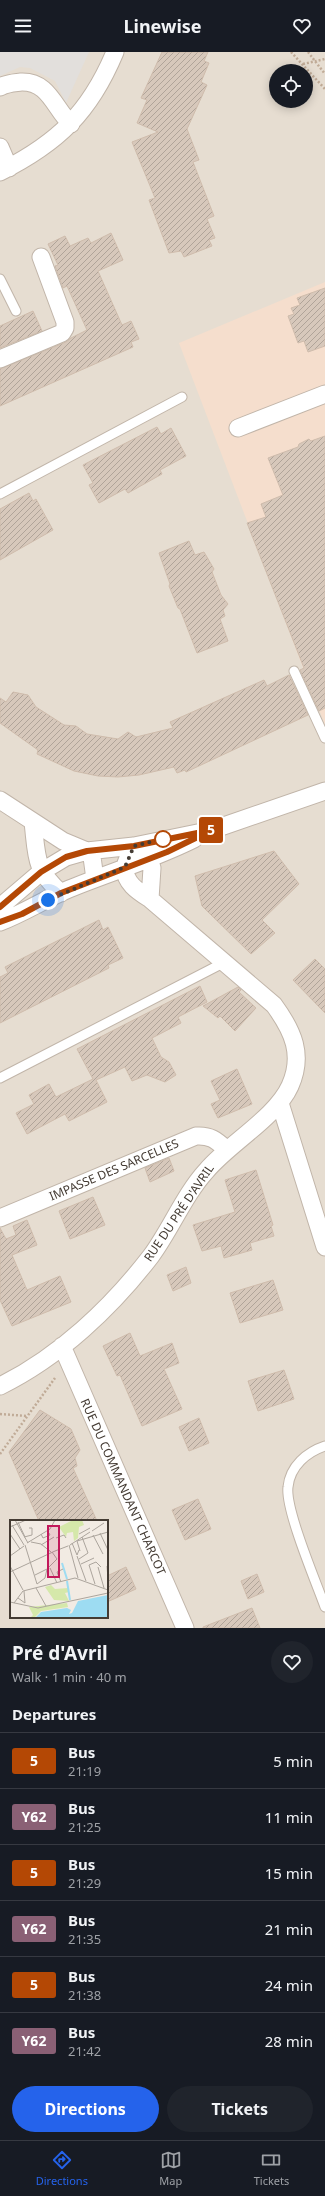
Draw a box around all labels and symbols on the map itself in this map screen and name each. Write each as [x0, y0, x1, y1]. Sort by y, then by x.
line badge: 5 [198, 817, 224, 843]
unlabelled marker [154, 830, 172, 848]
your location [38, 890, 58, 910]
street label: IMPASSE DES SARCELLES [46, 1134, 182, 1205]
street label: RUE DU PRÉ D'AVRIL [140, 1161, 218, 1265]
street label: RUE DU COMMANDANT CHARCOT [77, 1396, 170, 1578]
inset map [10, 1520, 108, 1618]

